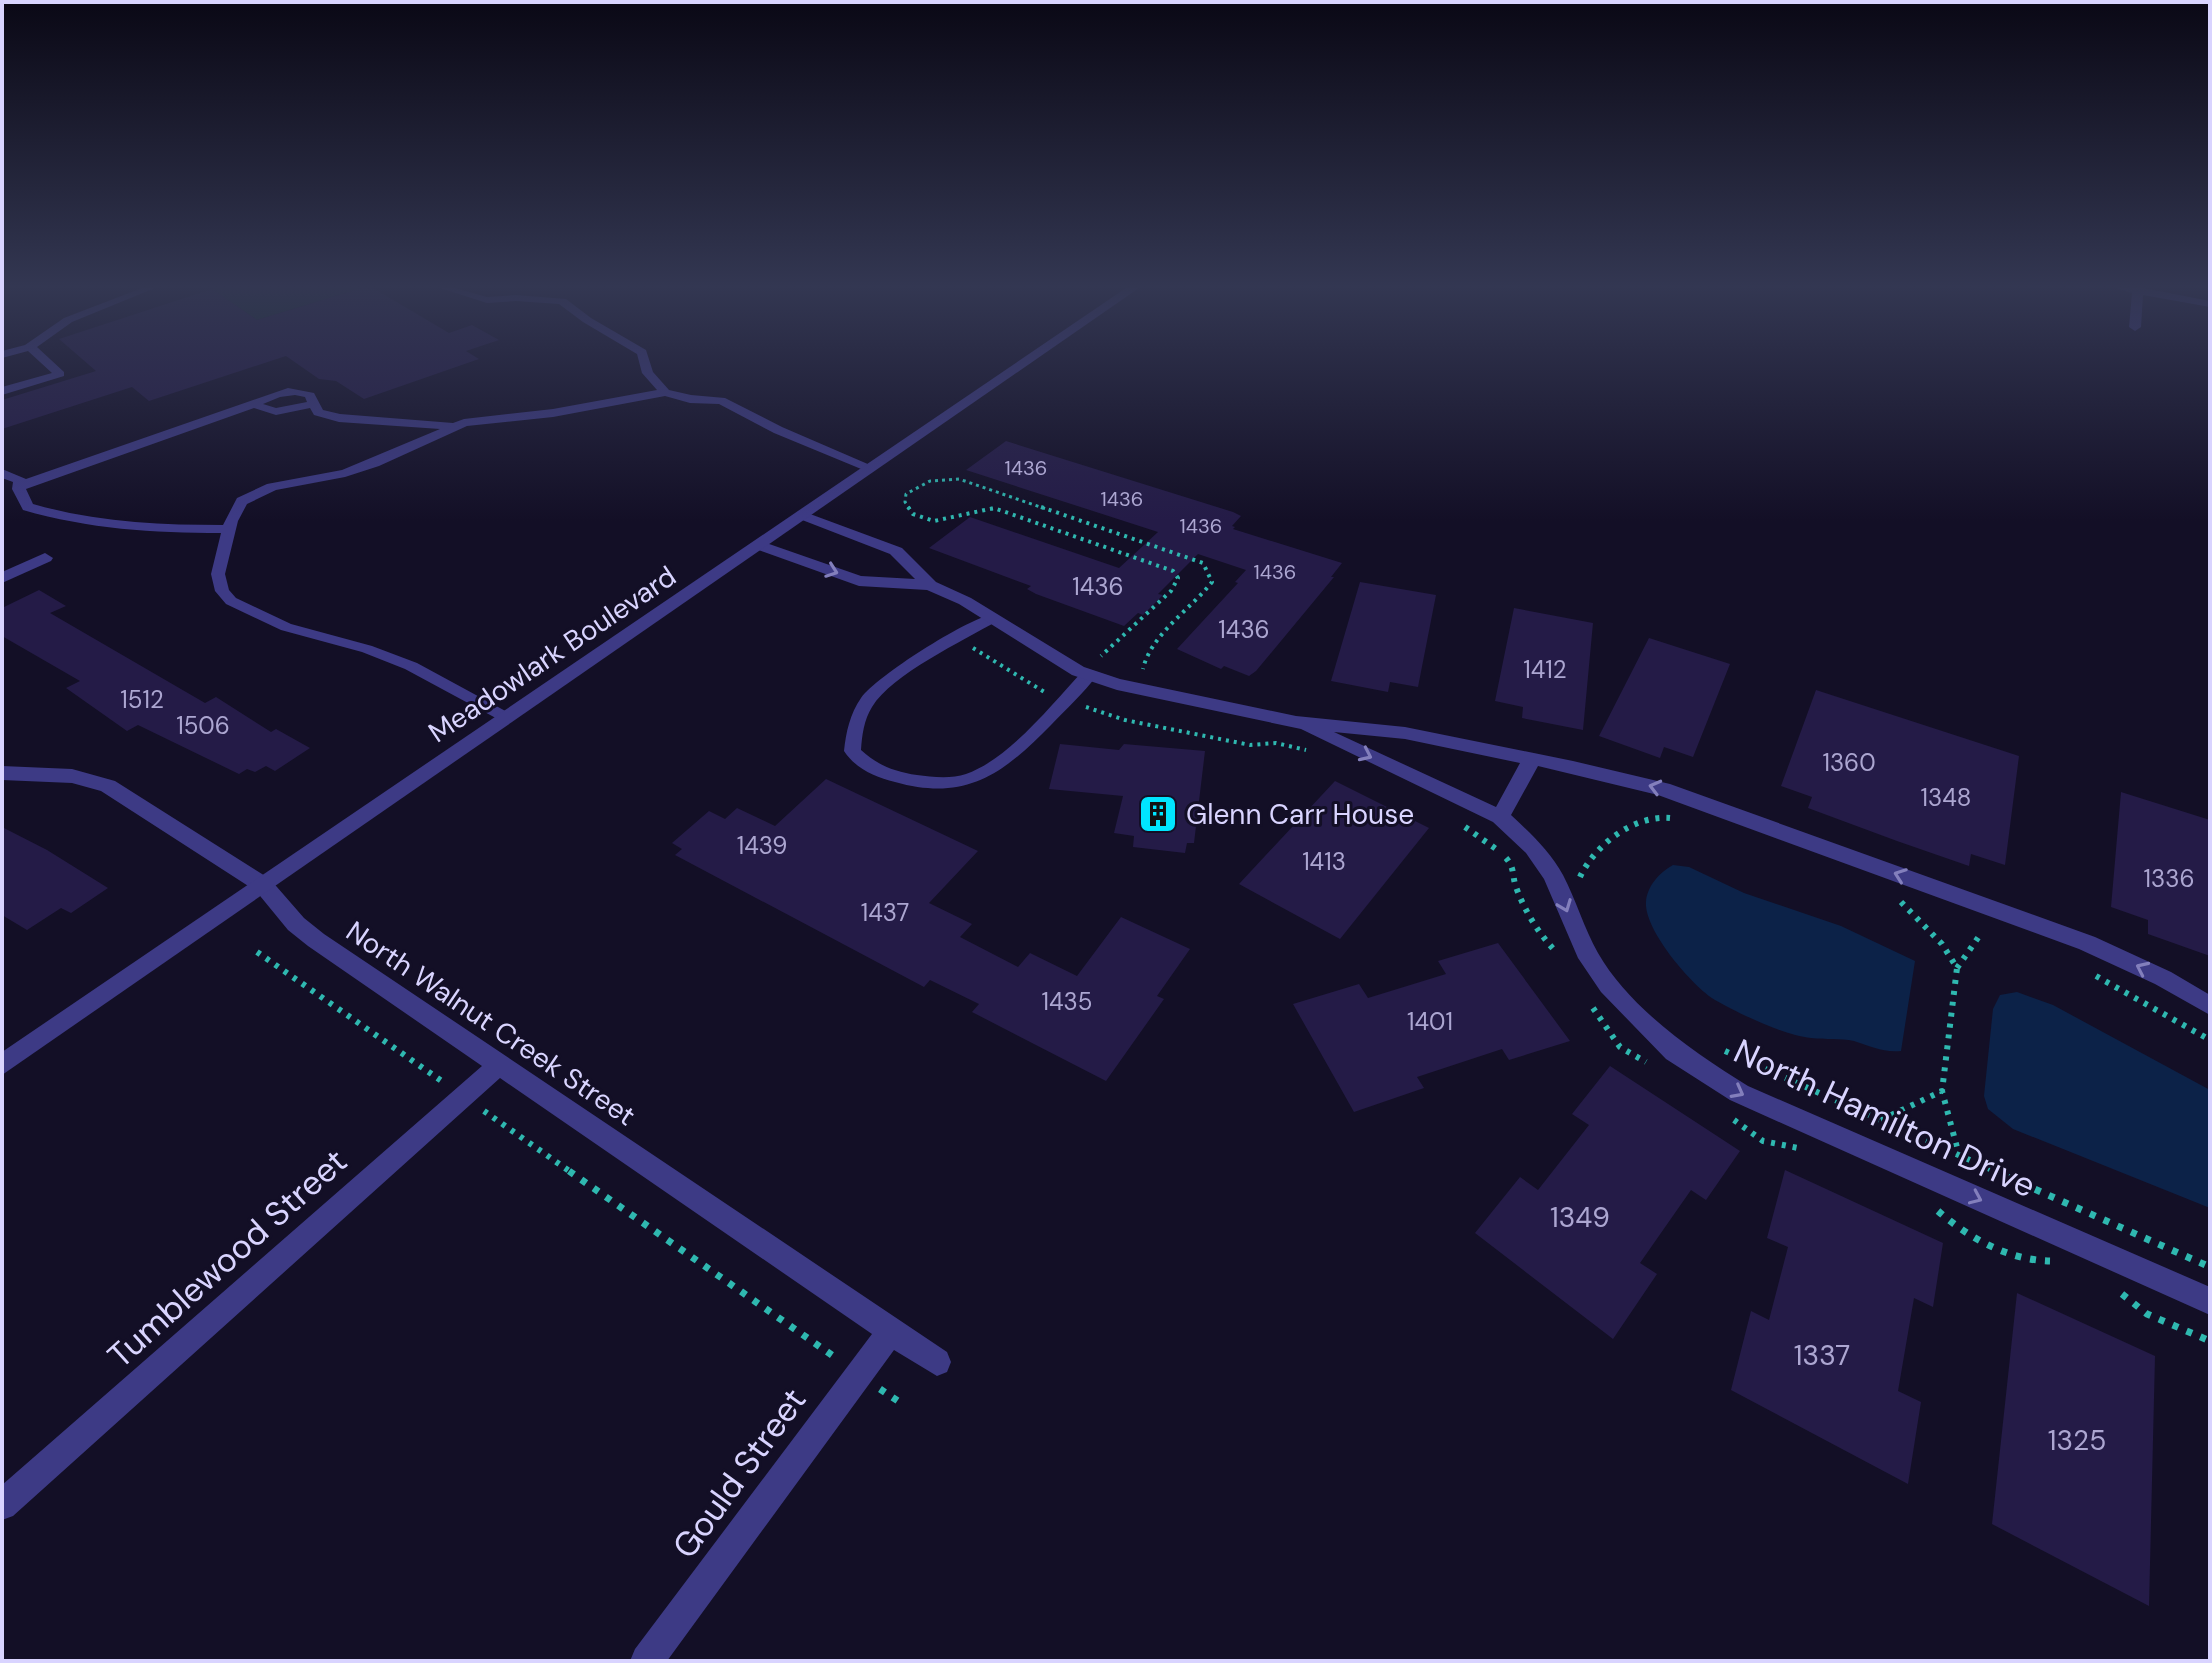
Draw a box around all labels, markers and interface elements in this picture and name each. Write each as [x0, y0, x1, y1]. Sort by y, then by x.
house number: 1436 [1005, 455, 1047, 481]
house number: 1436 [1101, 486, 1143, 512]
house number: 1436 [1180, 513, 1222, 539]
street label: Meadowlark Boulevard [421, 558, 683, 751]
house number: 1436 [1254, 559, 1296, 585]
one-way arrow [824, 561, 838, 578]
house number: 1436 [1072, 571, 1124, 602]
house number: 1436 [1218, 614, 1270, 645]
house number: 1412 [1523, 654, 1567, 685]
house number: 1512 [120, 684, 164, 715]
house number: 1506 [176, 710, 230, 741]
one-way arrow [1358, 745, 1373, 761]
house number: 1360 [1822, 747, 1876, 778]
one-way arrow [1648, 780, 1662, 797]
house number: 1348 [1921, 782, 1971, 813]
building icon: Glenn Carr House [1137, 793, 1179, 835]
place label: Glenn Carr House [1186, 796, 1414, 833]
house number: 1439 [737, 830, 787, 861]
house number: 1413 [1302, 846, 1346, 877]
house number: 1336 [2144, 863, 2194, 894]
one-way arrow [1893, 868, 1907, 884]
house number: 1437 [861, 897, 909, 928]
one-way arrow [1555, 898, 1572, 912]
street label: North Walnut Creek Street [339, 913, 643, 1134]
one-way arrow [2136, 962, 2150, 978]
house number: 1435 [1042, 986, 1092, 1017]
house number: 1401 [1407, 1006, 1453, 1037]
street label: North Hamilton Drive [1727, 1029, 2043, 1208]
one-way arrow [1730, 1082, 1745, 1097]
street label: Tumblewood Street [98, 1139, 356, 1378]
one-way arrow [1968, 1188, 1982, 1204]
house number: 1349 [1550, 1199, 1610, 1236]
house number: 1337 [1794, 1337, 1850, 1374]
street label: Gould Street [663, 1379, 816, 1567]
house number: 1325 [2048, 1422, 2106, 1459]

